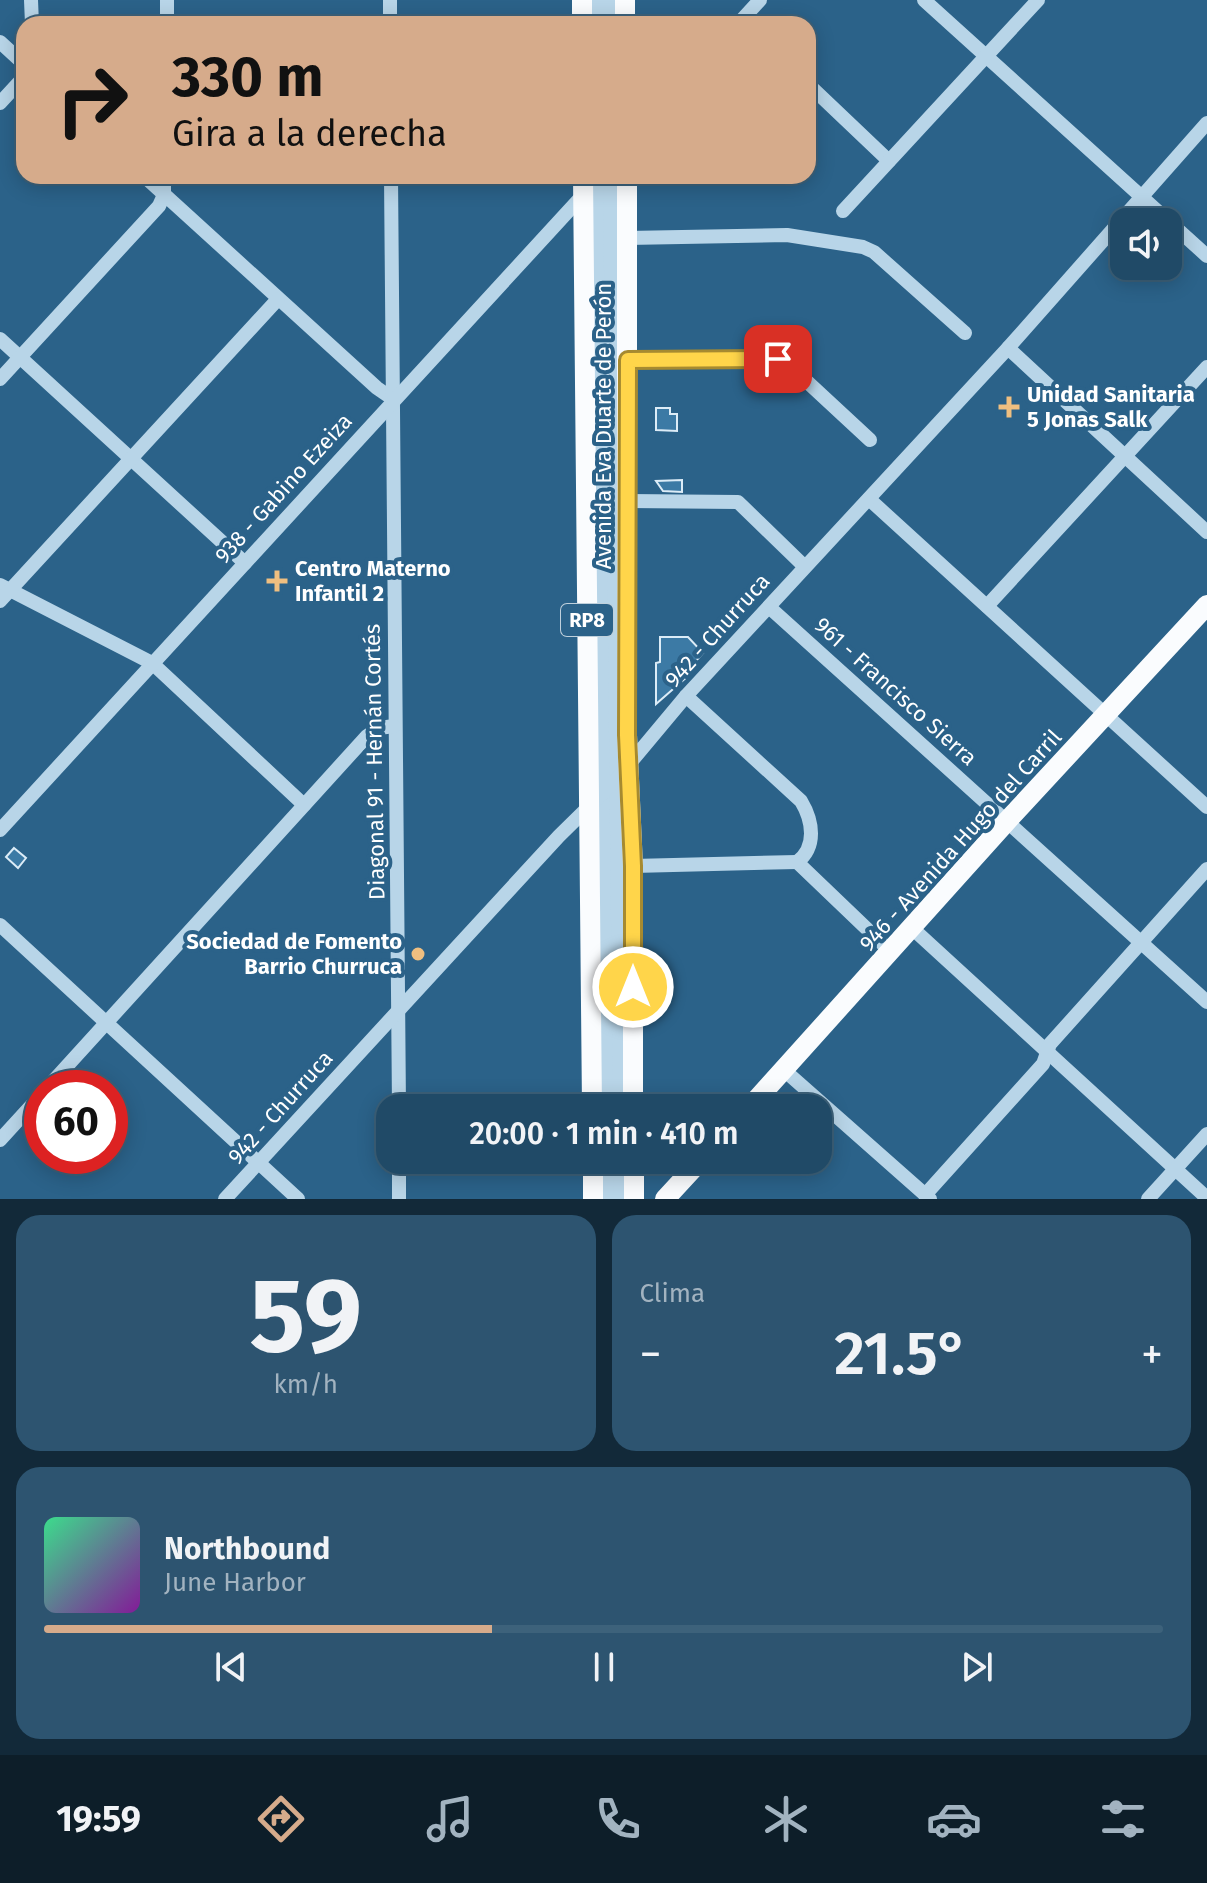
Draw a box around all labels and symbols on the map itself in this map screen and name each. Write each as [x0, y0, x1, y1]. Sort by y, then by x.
street label: Avenida Eva Duarte de Perón [590, 283, 617, 569]
pin [744, 325, 812, 393]
place label: Unidad Sanitaria 5 Jonas Salk [1027, 381, 1195, 433]
marker: Unidad Sanitaria 5 Jonas Salk [998, 396, 1020, 418]
street label: 938 - Gabino Ezeiza [209, 408, 358, 569]
place label: Centro Materno Infantil 2 [295, 555, 451, 607]
street label: 942 - Churruca [659, 568, 776, 693]
marker: Centro Materno Infantil 2 [266, 570, 288, 592]
road number: RP8 [561, 604, 613, 636]
street label: 961 - Francisco Sierra [809, 611, 982, 771]
street label: Diagonal 91 - Hernán Cortés [359, 624, 390, 900]
street label: 946 - Avenida Hugo del Carril [854, 724, 1067, 957]
place label: Sociedad de Fomento Barrio Churruca [186, 928, 402, 980]
marker: Sociedad de Fomento Barrio Churruca [409, 945, 427, 963]
position arrow [591, 945, 675, 1029]
street label: 942 - Churruca [222, 1045, 339, 1170]
speed limit sign: 60 [24, 1070, 128, 1174]

